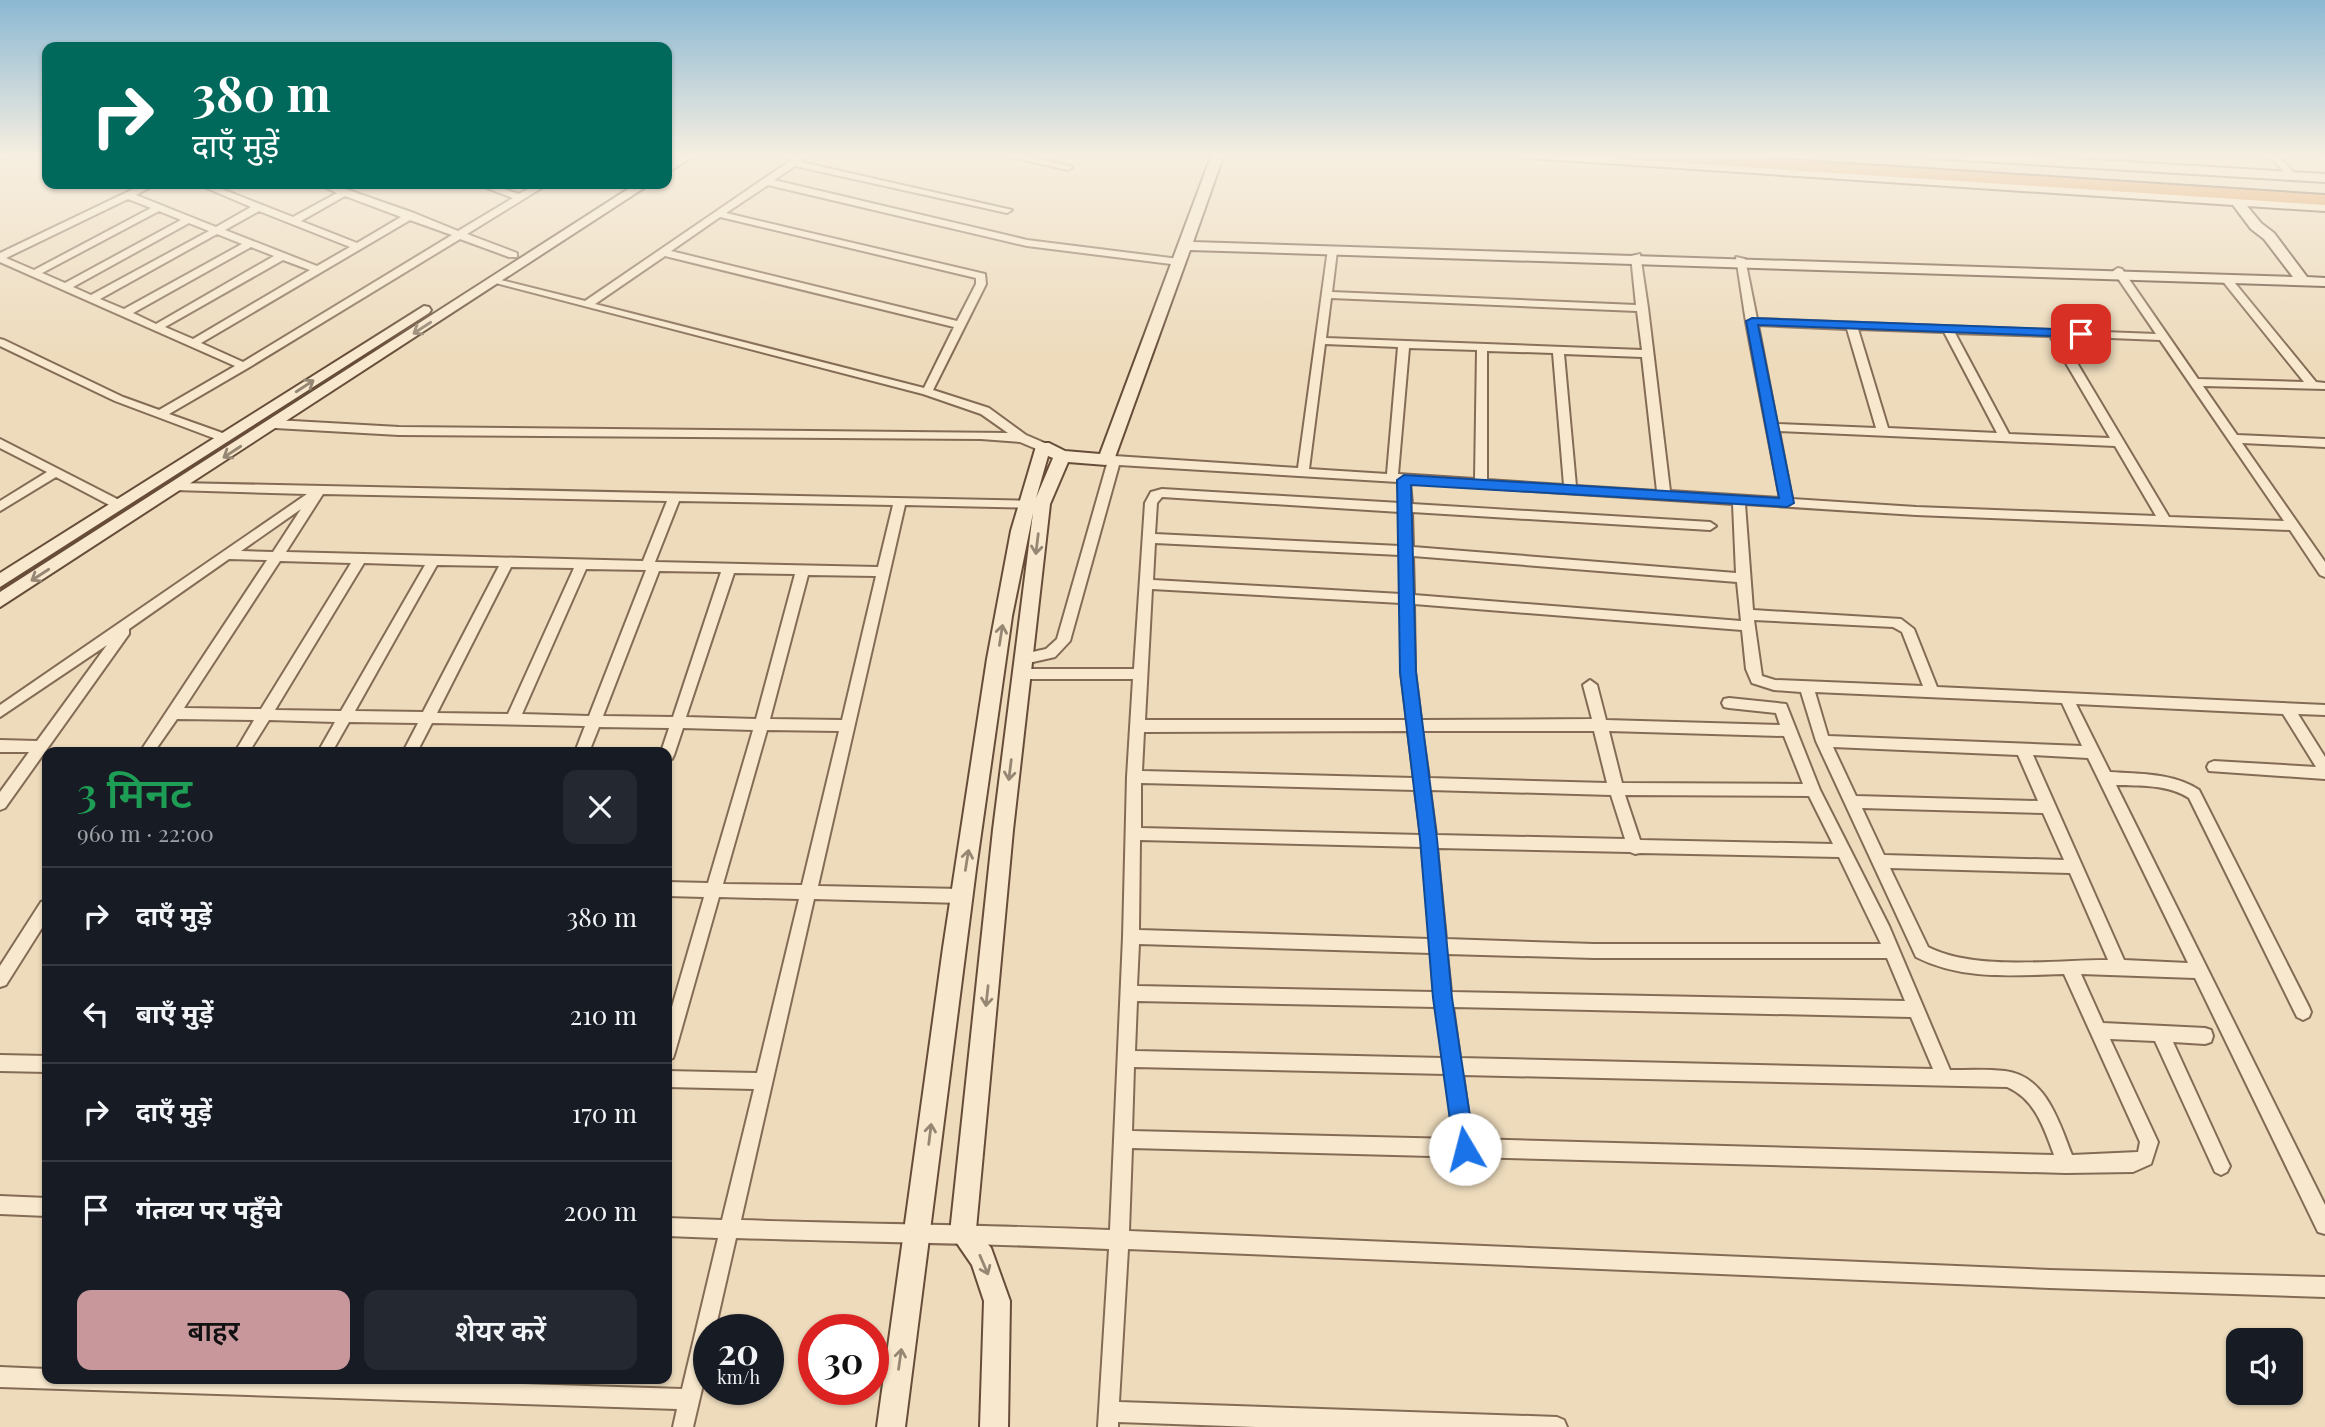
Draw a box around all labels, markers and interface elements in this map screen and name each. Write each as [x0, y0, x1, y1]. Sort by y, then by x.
text: 380 m [192, 59, 331, 124]
icon: right [77, 70, 168, 161]
text: दाएँ मुड़ें [192, 122, 279, 165]
pin [2051, 304, 2111, 364]
icon: arrive [2062, 315, 2100, 353]
one-way arrow [413, 320, 432, 335]
one-way arrow [295, 379, 315, 393]
one-way arrow [222, 446, 242, 460]
one-way arrow [1030, 532, 1043, 555]
one-way arrow [31, 568, 50, 583]
one-way arrow [994, 624, 1007, 647]
one-way arrow [1004, 758, 1017, 781]
text: 3 मिनट [77, 763, 192, 819]
button: close [563, 770, 637, 844]
text: 960 m · 22:00 [77, 817, 214, 848]
one-way arrow [960, 849, 973, 872]
icon: right [77, 897, 115, 935]
text: दाएँ मुड़ें [136, 897, 212, 932]
text: 380 m [567, 899, 637, 934]
one-way arrow [980, 985, 993, 1007]
icon: left [77, 995, 115, 1033]
text: बाएँ मुड़ें [136, 995, 213, 1030]
text: 210 m [570, 997, 637, 1032]
icon: right [77, 1093, 115, 1131]
text: दाएँ मुड़ें [136, 1093, 212, 1128]
text: 170 m [572, 1095, 637, 1130]
position arrow [1428, 1112, 1502, 1186]
one-way arrow [924, 1123, 937, 1146]
icon: arrive [77, 1191, 115, 1229]
text: गंतव्य पर पहुँचे [136, 1191, 282, 1226]
text: 200 m [564, 1193, 637, 1228]
one-way arrow [978, 1253, 991, 1275]
button: बाहर [77, 1290, 350, 1370]
button: शेयर करें [364, 1290, 637, 1370]
speed limit sign: 30 [798, 1314, 889, 1405]
text: 20 [718, 1327, 759, 1374]
map controls [2226, 1328, 2303, 1405]
button: sound [2226, 1328, 2303, 1405]
one-way arrow [894, 1348, 907, 1371]
text: km/h [717, 1365, 760, 1389]

